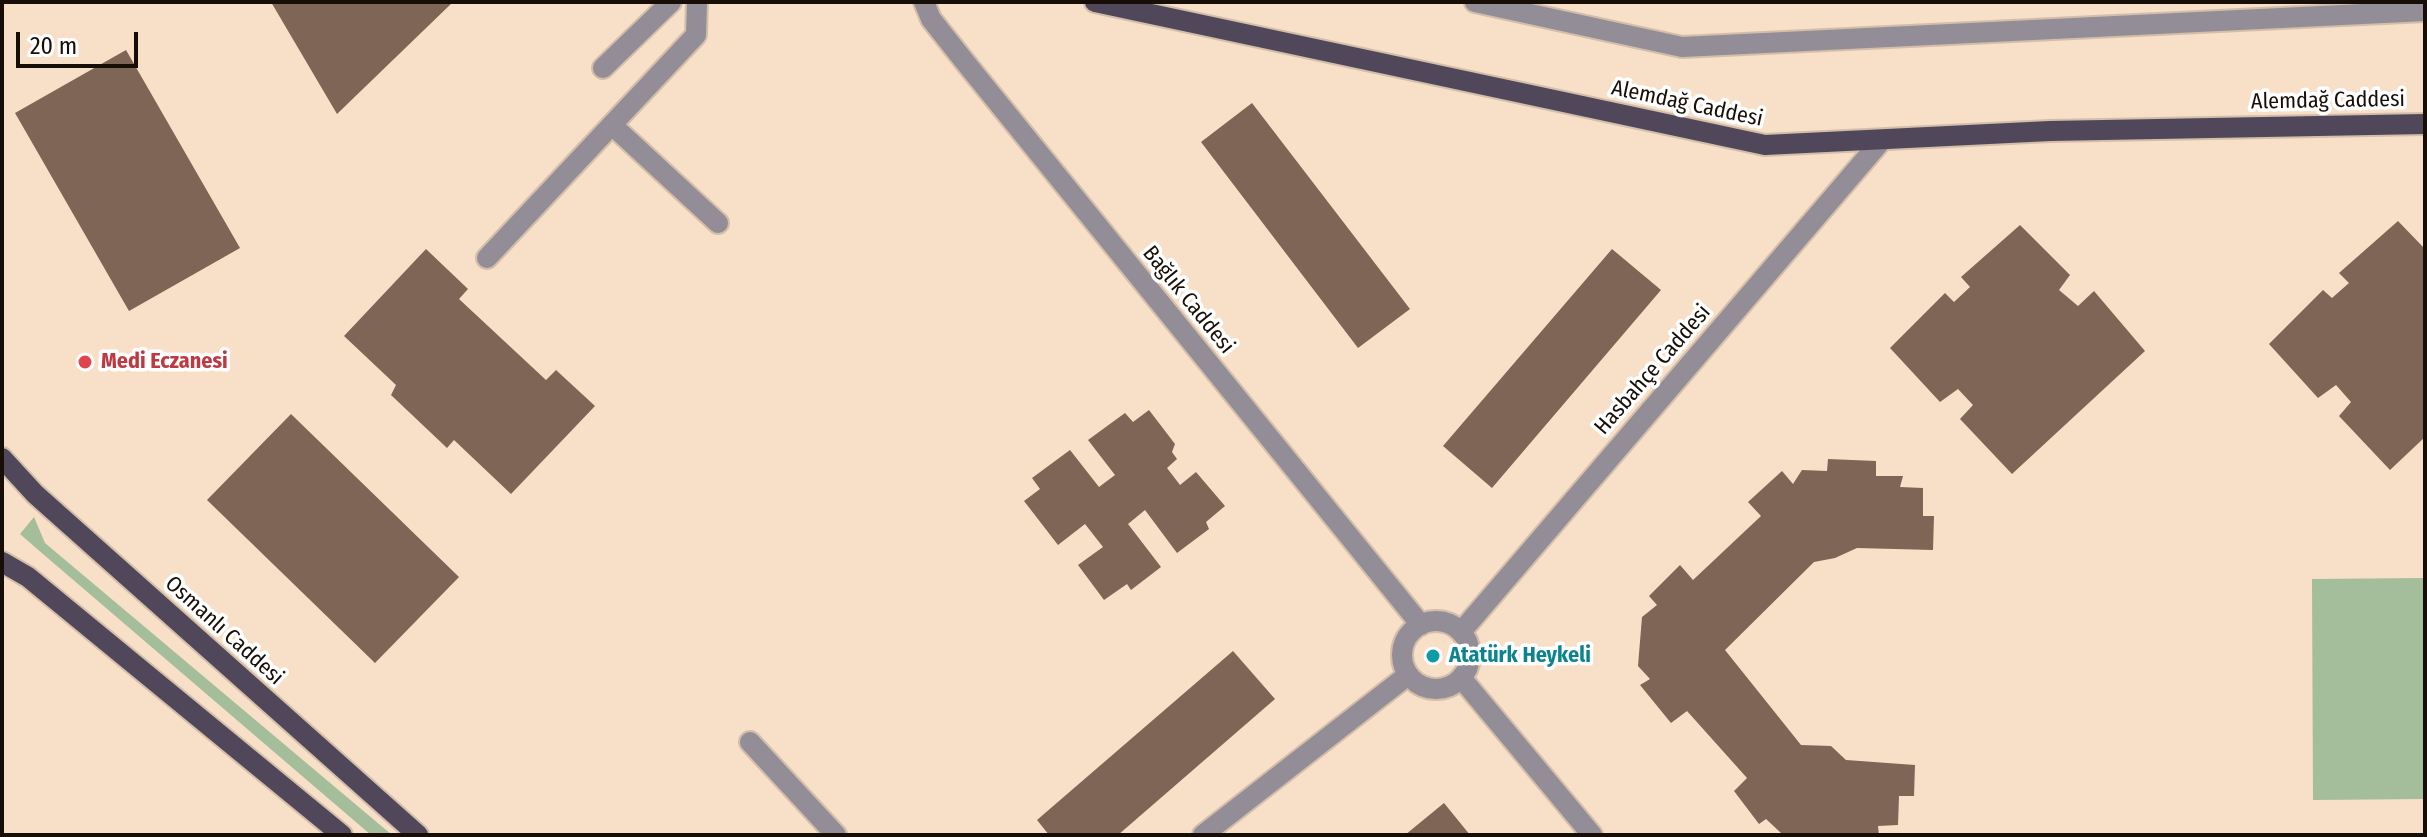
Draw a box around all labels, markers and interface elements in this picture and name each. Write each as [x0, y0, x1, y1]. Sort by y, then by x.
scale bar [20, 16, 142, 66]
text: 20 m [30, 32, 77, 60]
street label: Alemdağ Caddesi [1609, 75, 1765, 133]
street label: Alemdağ Caddesi [2251, 86, 2405, 116]
street label: Bağlık Caddesi [1137, 241, 1239, 359]
street label: Hasbahçe Caddesi [1589, 300, 1717, 440]
place label: Medi Eczanesi [101, 349, 228, 375]
marker: Medi Eczanesi [76, 353, 94, 371]
street label: Osmanlı Caddesi [159, 571, 289, 691]
place label: Atatürk Heykeli [1449, 643, 1591, 669]
marker: Atatürk Heykeli [1424, 647, 1442, 665]

